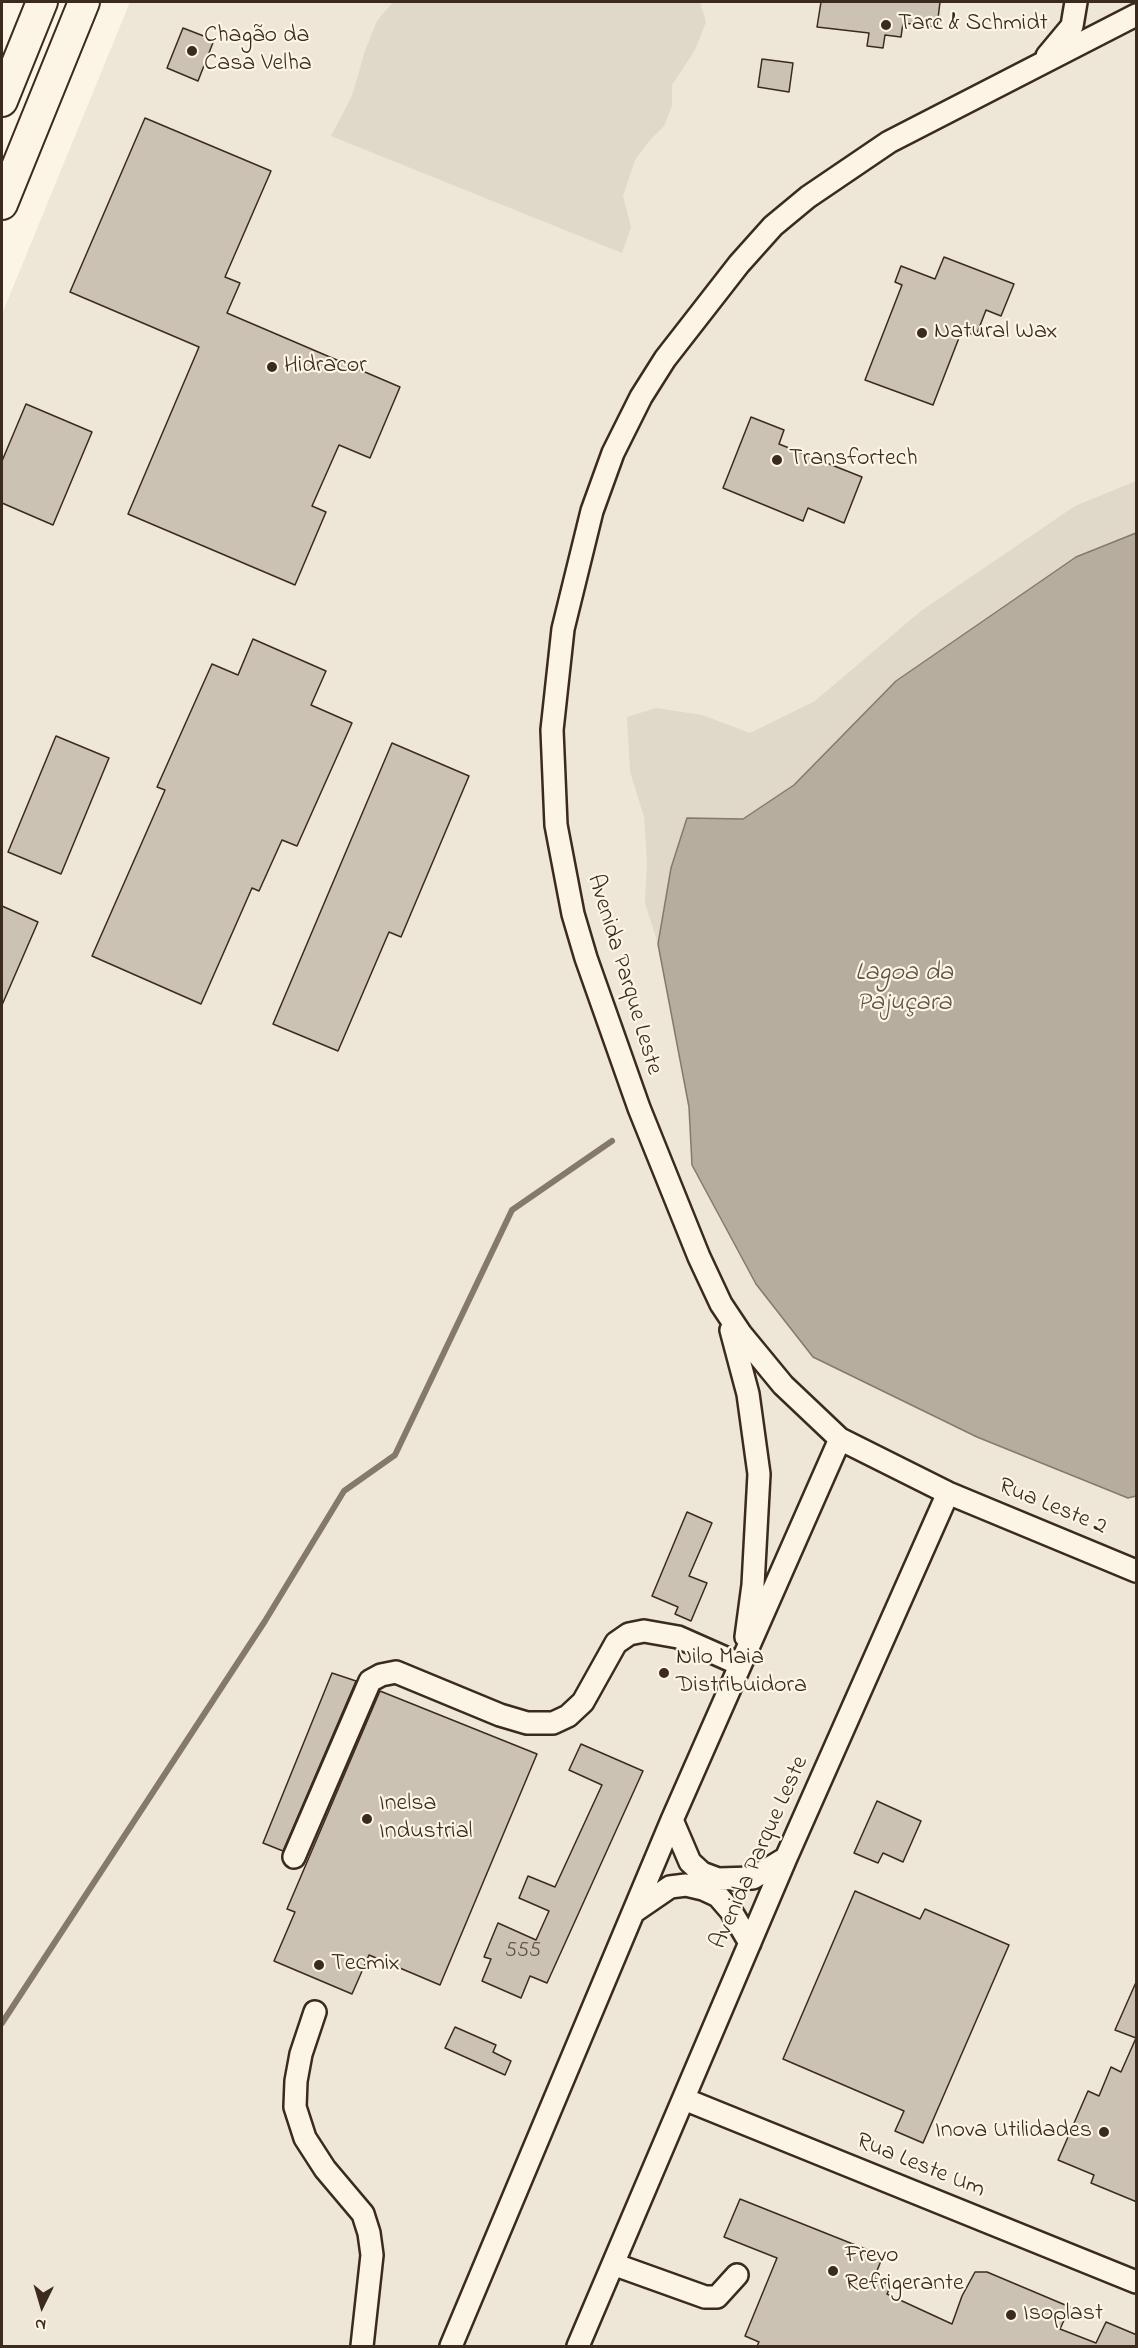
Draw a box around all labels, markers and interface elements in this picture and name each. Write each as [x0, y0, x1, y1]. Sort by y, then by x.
place label: Tarc & Schmidt [898, 11, 1048, 39]
marker: Tarc & Schmidt [879, 18, 893, 32]
place label: Chagão da Casa Velha [204, 23, 312, 79]
marker: Chagão da Casa Velha [185, 44, 199, 58]
place label: Natural Wax [934, 319, 1058, 347]
marker: Natural Wax [915, 326, 929, 340]
place label: Hidracor [284, 353, 367, 381]
marker: Hidracor [265, 360, 279, 374]
place label: Transfortech [789, 446, 918, 474]
marker: Transfortech [770, 453, 784, 467]
street label: Avenida Parque Leste [579, 871, 667, 1079]
water label: Lagoa da Pajuçara [855, 959, 953, 1020]
street label: Rua Leste 2 [994, 1473, 1110, 1543]
place label: Nilo Maia Distribuidora [676, 1645, 807, 1701]
marker: Nilo Maia Distribuidora [657, 1666, 671, 1680]
street label: Avenida Parque Leste [706, 1752, 816, 1954]
place label: Inelsa Industrial [379, 1791, 473, 1847]
marker: Inelsa Industrial [360, 1812, 374, 1826]
house number: 555 [505, 1940, 541, 1966]
place label: Tecmix [331, 1951, 400, 1979]
marker: Tecmix [312, 1958, 326, 1972]
place label: Inova Utilidades [935, 2118, 1092, 2146]
marker: Inova Utilidades [1097, 2125, 1111, 2139]
street label: Rua Leste Um [851, 2128, 989, 2206]
place label: Frevo Refrigerante [845, 2243, 964, 2299]
marker: Frevo Refrigerante [826, 2264, 840, 2278]
north arrow [12, 2276, 72, 2336]
place label: Isoplast [1023, 2301, 1103, 2329]
marker: Isoplast [1004, 2308, 1018, 2322]
text: N [34, 2312, 47, 2336]

